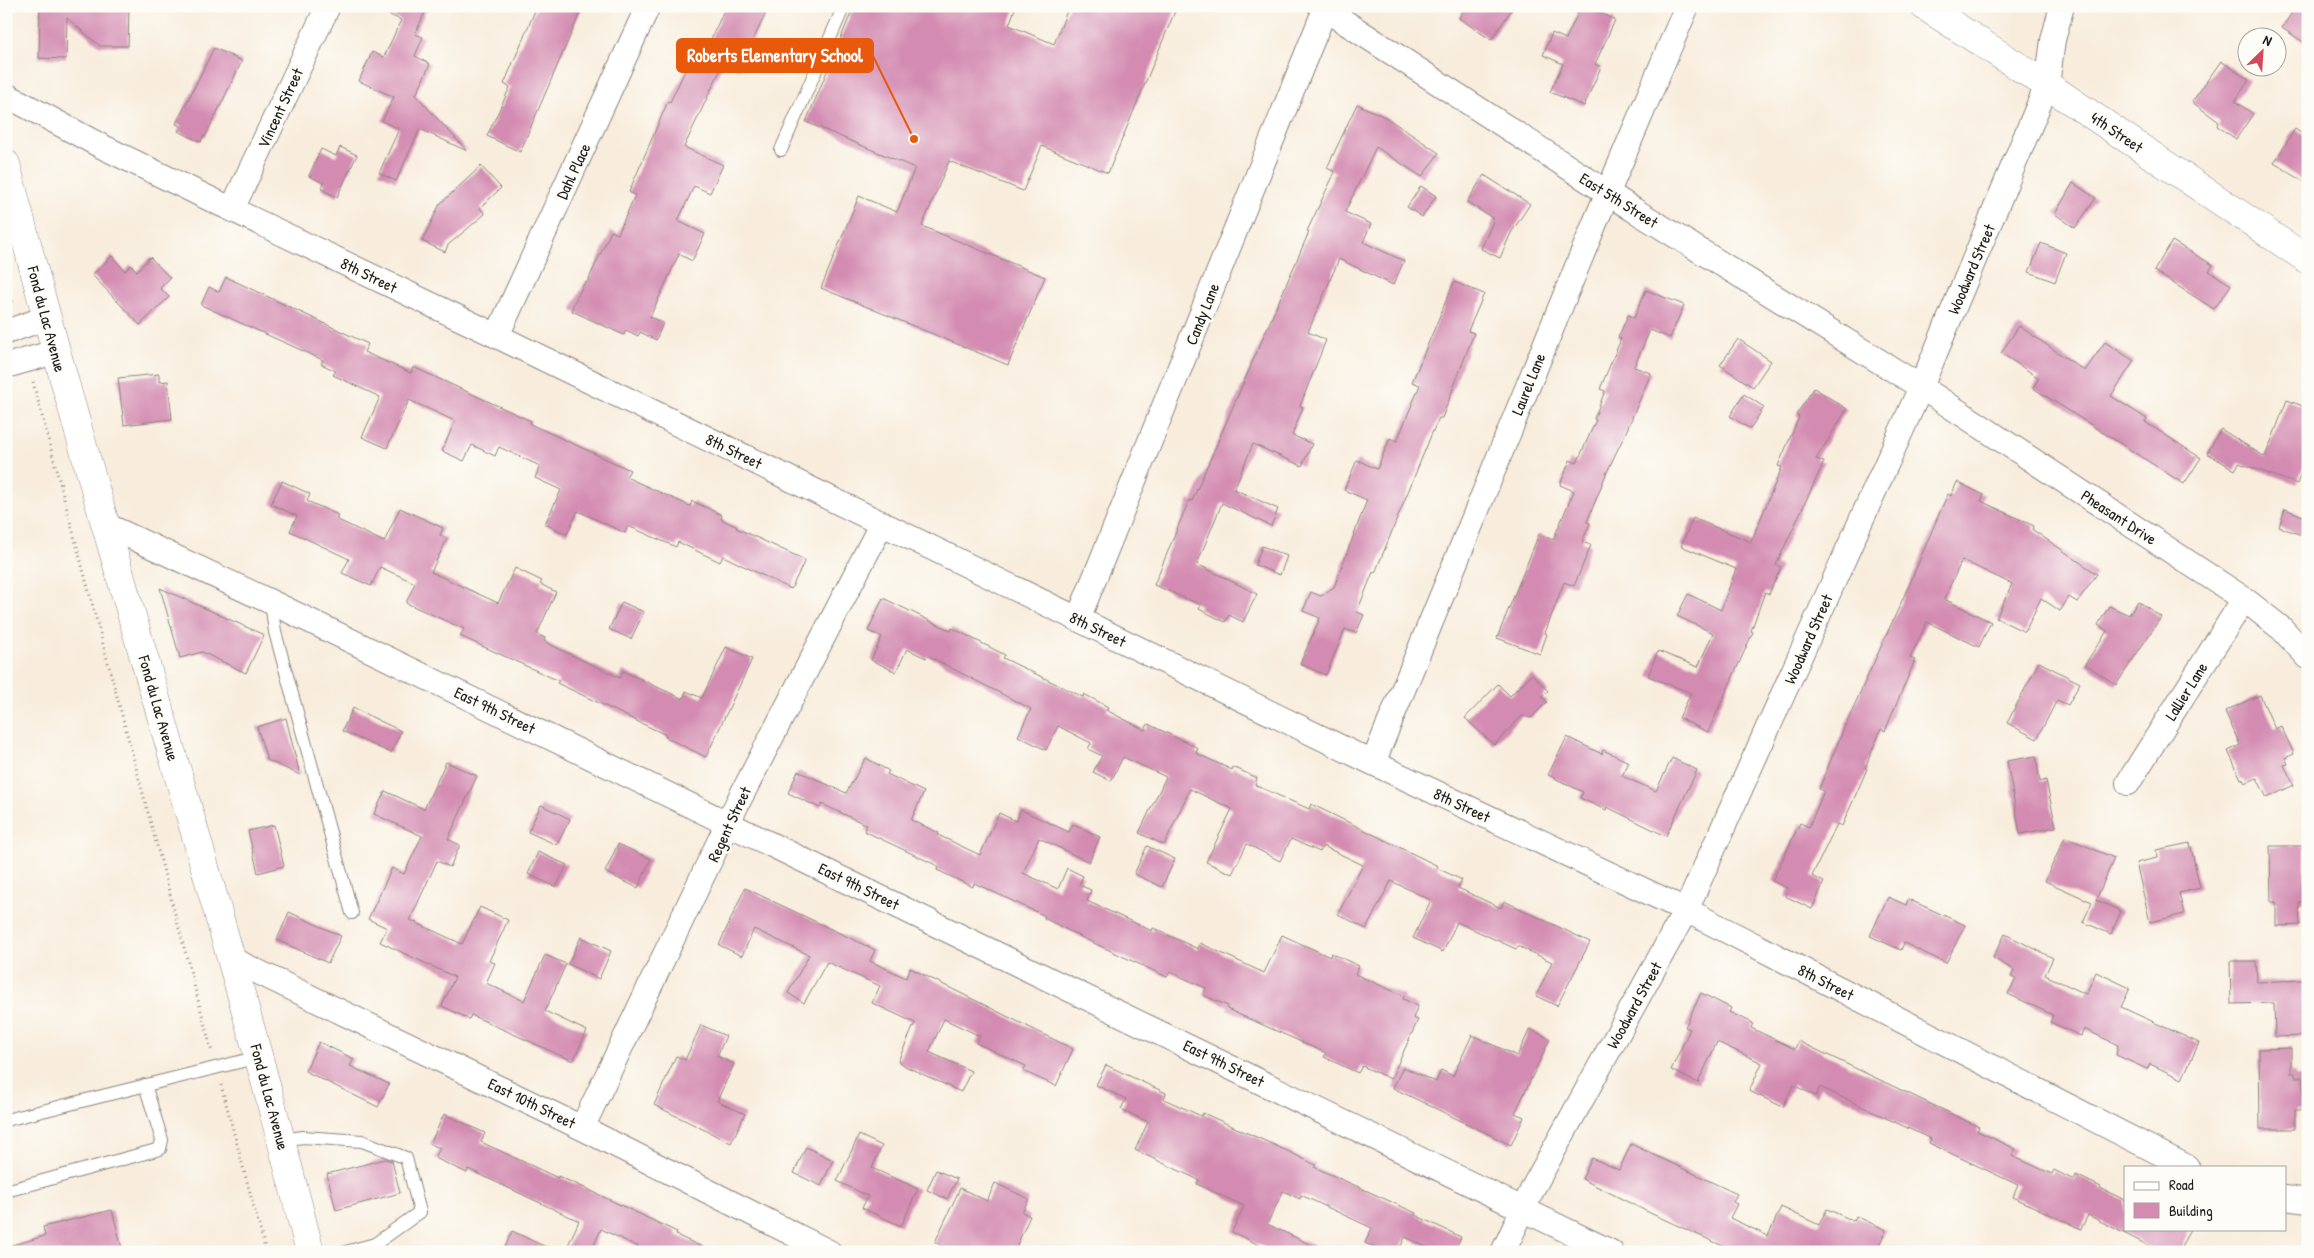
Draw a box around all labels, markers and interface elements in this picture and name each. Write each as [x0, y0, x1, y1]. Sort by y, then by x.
north arrow [2236, 28, 2286, 78]
text: N [2260, 30, 2276, 50]
callout: Roberts Elementary School [677, 39, 873, 72]
text: Roberts Elementary School [687, 43, 864, 69]
street label: Vincent Street [252, 64, 308, 152]
street label: 4th Street [2086, 106, 2148, 158]
street label: Dahl Place [550, 139, 596, 203]
street label: East 5th Street [1576, 167, 1663, 233]
street label: Woodward Street [1942, 220, 2000, 317]
street label: 8th Street [337, 252, 401, 298]
street label: Fond du Lac Avenue [22, 263, 72, 375]
street label: Candy Lane [1180, 279, 1225, 348]
street label: Laurel Lane [1506, 349, 1551, 418]
street label: 8th Street [702, 428, 766, 474]
street label: Pheasant Drive [2077, 484, 2162, 550]
street label: Woodward Street [1778, 590, 1838, 687]
street label: 8th Street [1066, 606, 1130, 652]
street label: Fond du Lac Avenue [133, 652, 185, 764]
street label: Lallier Lane [2160, 657, 2213, 724]
street label: East 9th Street [451, 681, 540, 739]
street label: Regent Street [702, 782, 756, 865]
street label: 8th Street [1430, 782, 1494, 828]
street label: East 9th Street [815, 857, 904, 915]
street label: Woodward Street [1601, 957, 1667, 1052]
street label: 8th Street [1794, 959, 1858, 1006]
street label: East 9th Street [1180, 1034, 1269, 1092]
street label: Fond du Lac Avenue [245, 1041, 295, 1153]
street label: East 10th Street [485, 1072, 580, 1134]
legend [2124, 1166, 2286, 1230]
text: Road [2169, 1174, 2194, 1195]
text: Building [2169, 1200, 2213, 1221]

